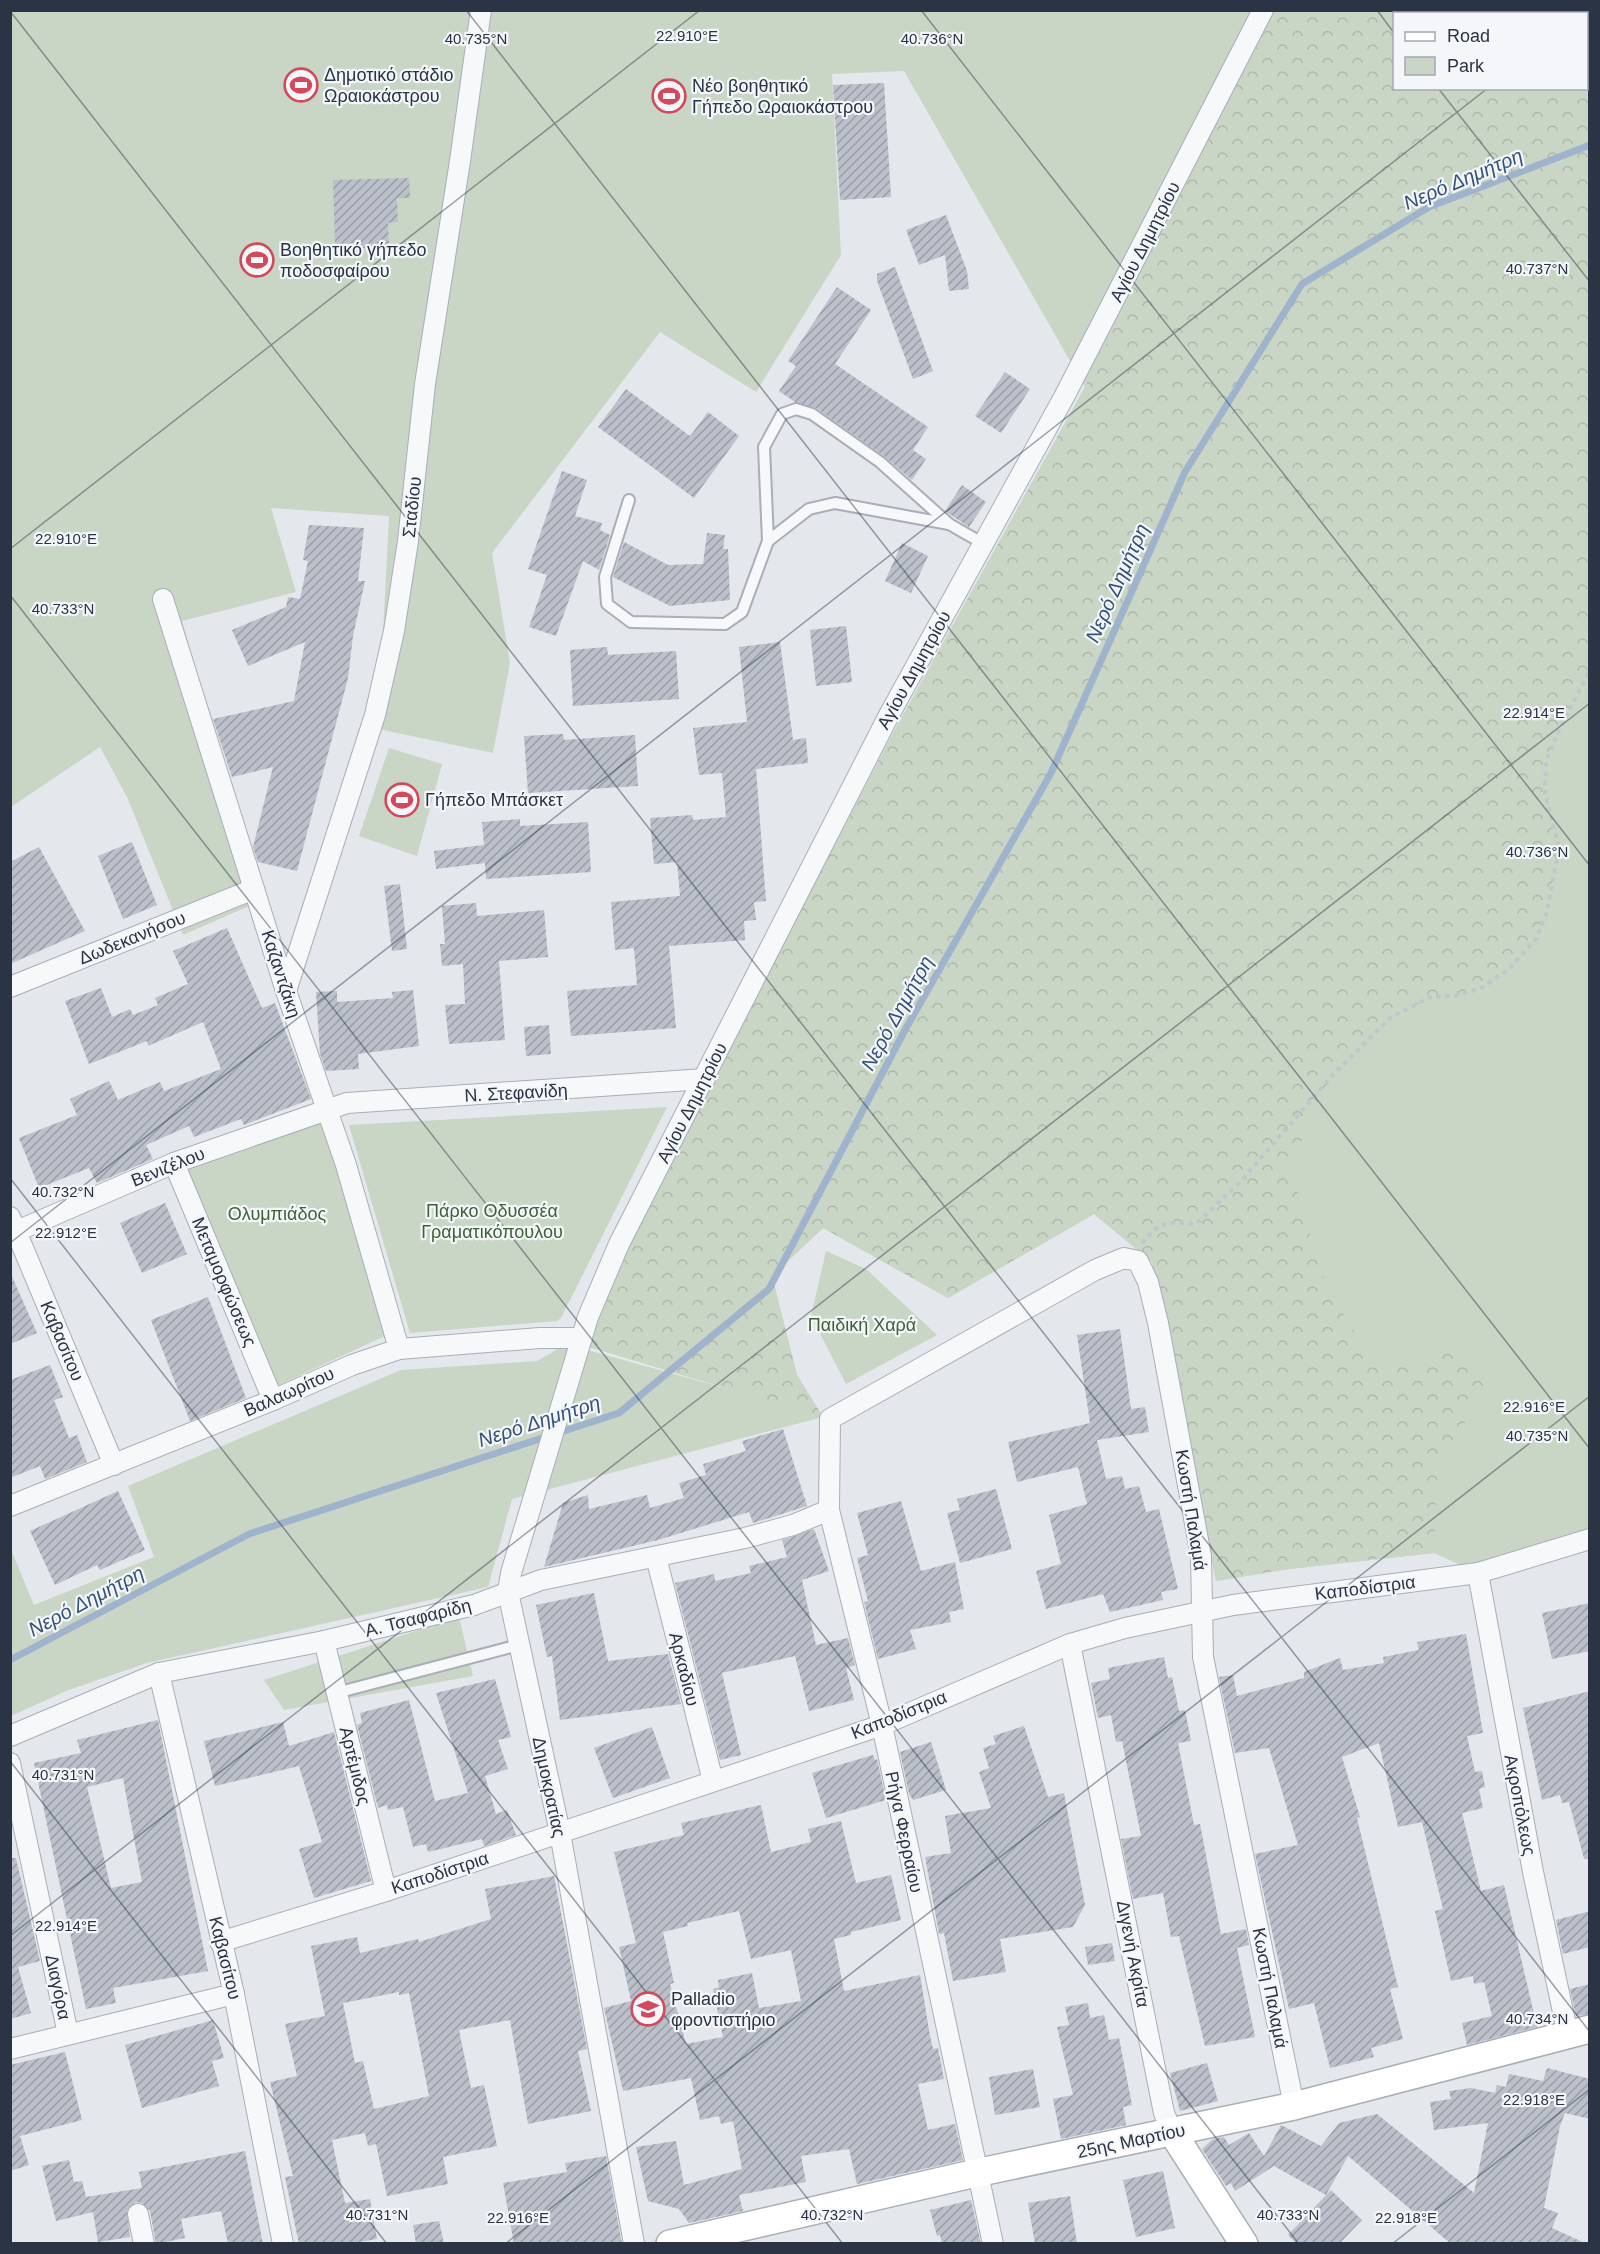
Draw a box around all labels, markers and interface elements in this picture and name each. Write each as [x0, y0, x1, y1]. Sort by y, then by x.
legend [1393, 12, 1588, 90]
text: Road [1447, 26, 1490, 46]
text: 22.910°E [656, 27, 718, 44]
text: 40.735°N [445, 30, 507, 47]
text: 40.736°N [901, 30, 963, 47]
text: Park [1447, 56, 1485, 76]
place label: Δημοτικό στάδιο Ωραιοκάστρου [324, 65, 453, 106]
sports icon: Δημοτικό στάδιο Ωραιοκάστρου [283, 67, 319, 103]
place label: Νέο βοηθητικό Γήπεδο Ωραιοκάστρου [692, 76, 873, 117]
sports icon: Νέο βοηθητικό Γήπεδο Ωραιοκάστρου [651, 78, 687, 114]
water label: Νερό Δημήτρη [1400, 144, 1526, 214]
street label: Αγίου Δημητρίου [1106, 179, 1184, 305]
place label: Βοηθητικό γήπεδο ποδοσφαίρου [280, 240, 426, 281]
sports icon: Βοηθητικό γήπεδο ποδοσφαίρου [239, 242, 275, 278]
text: 40.737°N [1506, 260, 1568, 277]
street label: Σταδίου [399, 475, 425, 539]
water label: Νερό Δημήτρη [1081, 520, 1153, 646]
text: 22.910°E [35, 530, 97, 547]
text: 40.733°N [32, 600, 94, 617]
street label: Αγίου Δημητρίου [873, 607, 955, 733]
text: 22.914°E [1503, 704, 1565, 721]
sports icon: Γήπεδο Μπάσκετ [384, 782, 420, 818]
place label: Γήπεδο Μπάσκετ [425, 790, 563, 810]
text: 40.736°N [1506, 843, 1568, 860]
street label: Δωδεκανήσου [76, 908, 188, 968]
street label: Καζαντζάκη [257, 927, 305, 1021]
water label: Νερό Δημήτρη [857, 952, 937, 1074]
street label: Αγίου Δημητρίου [653, 1040, 731, 1166]
street label: Ν. Στεφανίδη [464, 1080, 568, 1106]
street label: Βενιζέλου [128, 1143, 208, 1191]
text: 40.732°N [32, 1183, 94, 1200]
park label: Πάρκο Οδυσσέα Γραματικόπουλου [421, 1201, 563, 1242]
park label: Ολυμπιάδος [228, 1204, 326, 1224]
street label: Μεταμορφώσεως [188, 1214, 260, 1350]
text: 22.912°E [35, 1224, 97, 1241]
street label: Καβασίτου [36, 1298, 88, 1384]
park label: Παιδική Χαρά [808, 1315, 916, 1335]
street label: Βαλαωρίτου [241, 1363, 337, 1421]
water label: Νερό Δημήτρη [475, 1391, 603, 1451]
text: 22.916°E [1503, 1398, 1565, 1415]
text: 40.735°N [1506, 1427, 1568, 1444]
street label: Κωστή Παλαμά [1172, 1448, 1210, 1572]
water label: Νερό Δημήτρη [25, 1561, 147, 1641]
street label: Καποδίστρια [1314, 1572, 1416, 1604]
street label: Α. Τσαφαρίδη [363, 1595, 473, 1641]
street label: Αρκαδίου [665, 1630, 703, 1708]
street label: Καποδίστρια [848, 1687, 950, 1743]
street label: Αρτέμιδος [336, 1725, 374, 1808]
street label: Δημοκρατίας [529, 1735, 569, 1839]
street label: Ακροπόλεως [1500, 1753, 1540, 1858]
text: 40.731°N [32, 1766, 94, 1783]
street label: Ρήγα Φερραίου [881, 1769, 927, 1895]
street label: Καποδίστρια [389, 1848, 491, 1898]
street label: Διγενή Ακρίτα [1113, 1899, 1153, 2009]
street label: Καβασίτου [205, 1914, 245, 2002]
text: 22.914°E [35, 1917, 97, 1934]
street label: Κωστή Παλαμά [1249, 1926, 1291, 2050]
street label: Διαγόρα [41, 1953, 75, 2021]
place label: Palladio φροντιστήριο [671, 1989, 776, 2030]
school or university icon: Palladio φροντιστήριο [630, 1991, 666, 2027]
text: 40.734°N [1506, 2010, 1568, 2027]
text: 22.918°E [1503, 2091, 1565, 2108]
street label: 25ης Μαρτίου [1075, 2120, 1187, 2162]
text: 40.731°N [346, 2206, 408, 2223]
text: 40.732°N [801, 2206, 863, 2223]
text: 40.733°N [1257, 2206, 1319, 2223]
text: 22.916°E [487, 2209, 549, 2226]
text: 22.918°E [1375, 2209, 1437, 2226]

